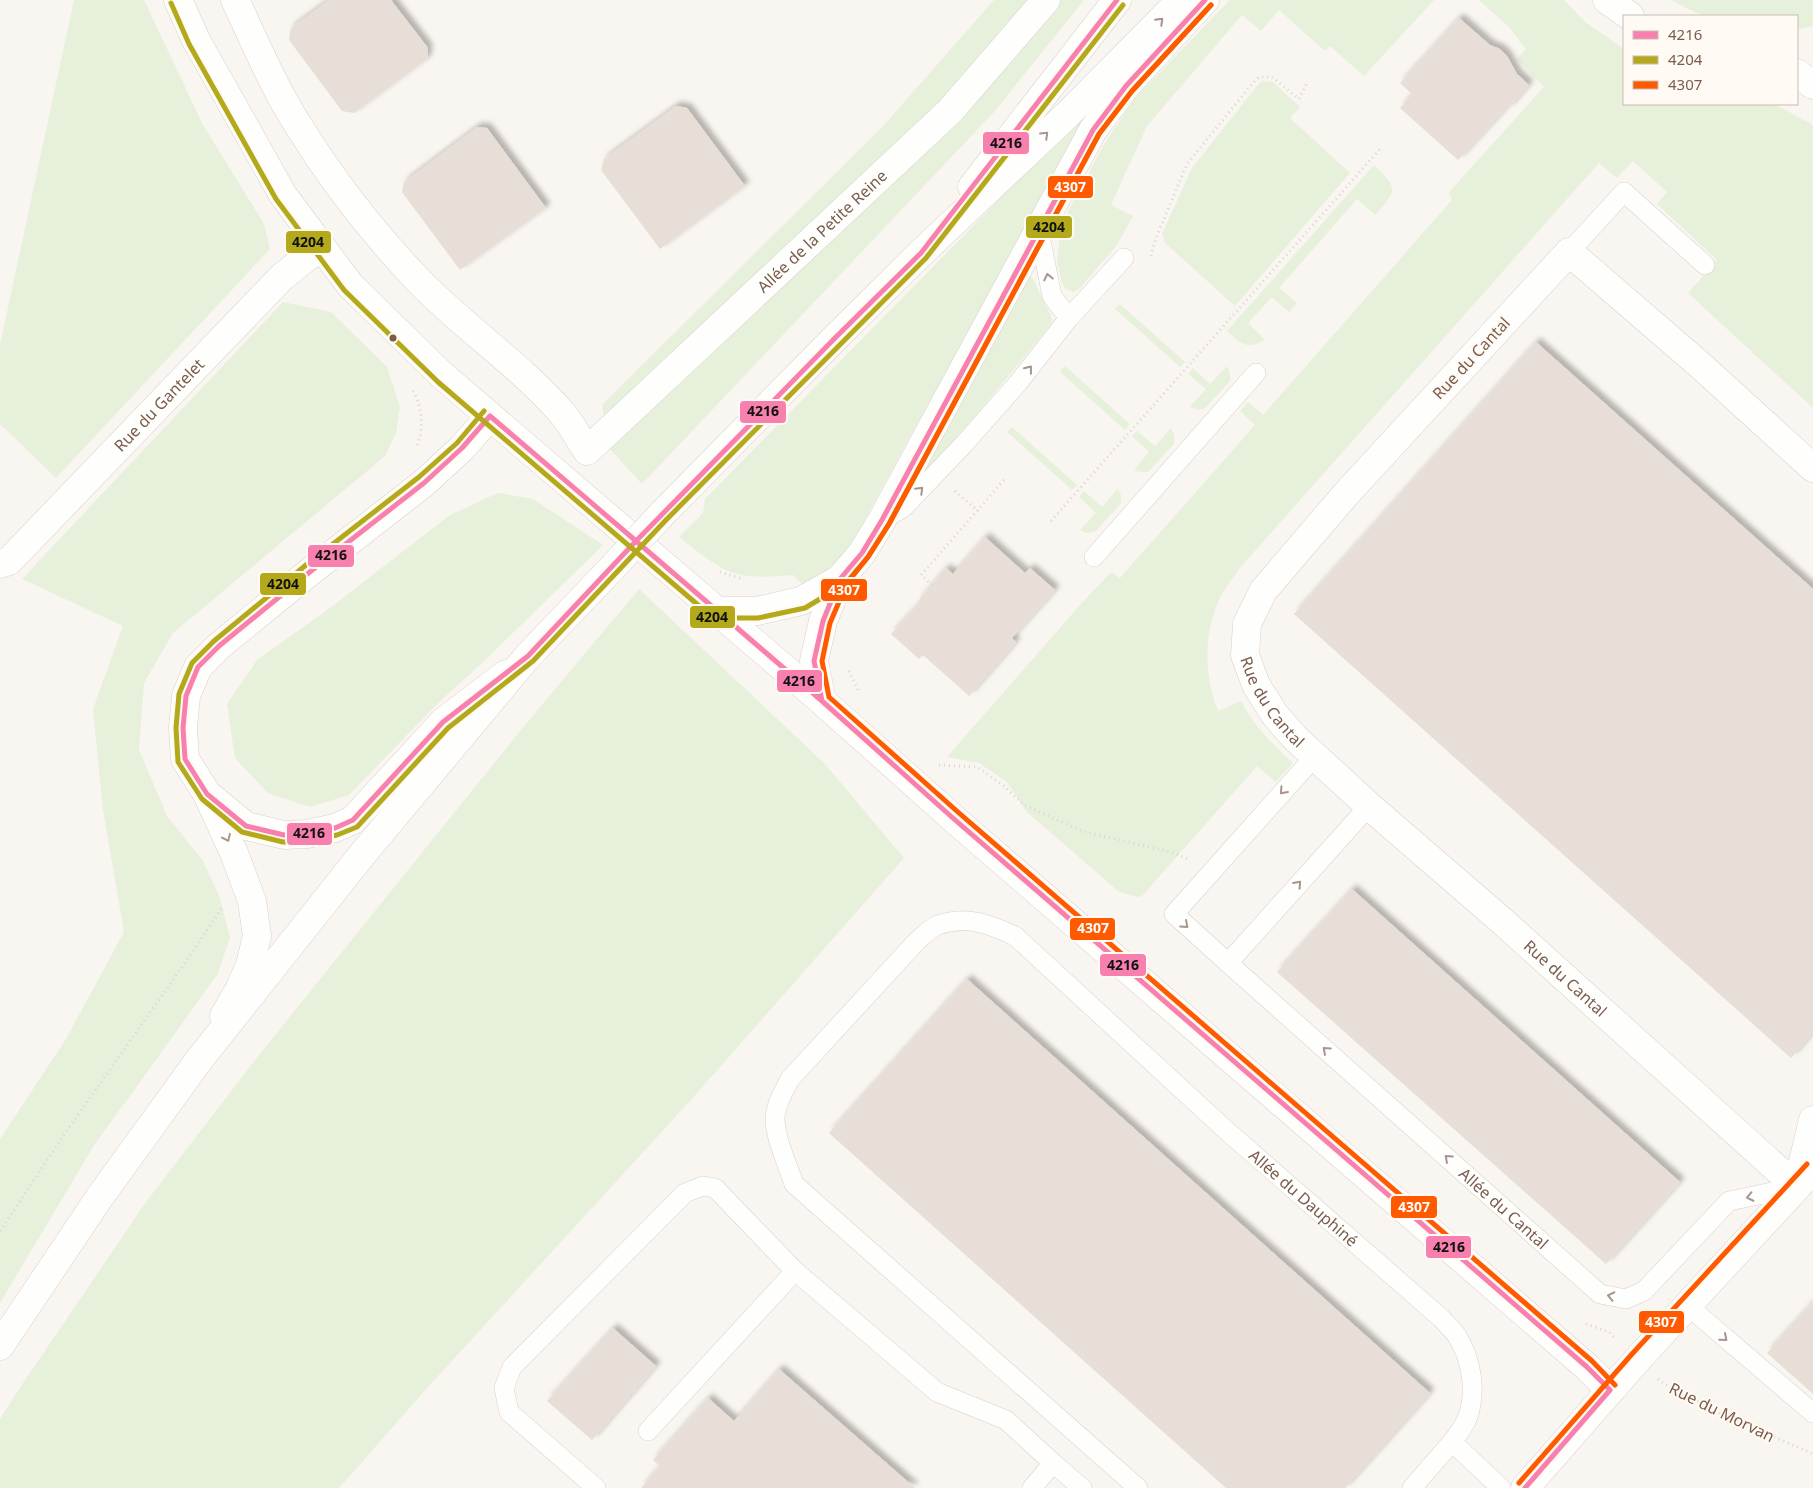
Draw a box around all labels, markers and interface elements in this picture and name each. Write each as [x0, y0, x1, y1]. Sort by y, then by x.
legend [1623, 15, 1798, 105]
one-way arrow [1154, 17, 1163, 26]
text: 4216 [1668, 24, 1702, 44]
text: 4204 [1668, 49, 1703, 69]
text: 4307 [1668, 74, 1702, 94]
line badge: 4216 [982, 131, 1030, 155]
one-way arrow [1039, 132, 1048, 141]
text: 4216 [990, 133, 1022, 152]
street label: Allée de la Petite Reine [752, 165, 892, 297]
line badge: 4307 [1047, 175, 1094, 199]
text: 4307 [1054, 177, 1086, 196]
line badge: 4204 [1025, 215, 1073, 239]
text: 4204 [1033, 217, 1065, 236]
line badge: 4204 [285, 230, 332, 254]
text: 4204 [292, 232, 324, 251]
one-way arrow [1044, 272, 1054, 281]
street label: Rue du Cantal [1427, 312, 1515, 404]
unlabelled marker [388, 333, 398, 343]
street label: Rue du Gantelet [109, 353, 209, 456]
one-way arrow [1023, 365, 1032, 375]
line badge: 4216 [739, 400, 787, 424]
text: 4216 [747, 401, 779, 420]
one-way arrow [914, 487, 923, 496]
line badge: 4216 [307, 544, 355, 568]
text: 4216 [315, 545, 347, 564]
line badge: 4204 [259, 572, 307, 596]
text: 4204 [267, 574, 299, 593]
line badge: 4307 [820, 578, 868, 602]
text: 4307 [828, 580, 860, 599]
line badge: 4204 [689, 605, 736, 629]
text: 4204 [696, 607, 728, 626]
street label: Rue du Cantal [1235, 653, 1309, 752]
line badge: 4216 [776, 669, 823, 693]
text: 4216 [783, 671, 815, 690]
one-way arrow [1280, 786, 1289, 795]
line badge: 4216 [286, 822, 333, 846]
text: 4216 [293, 823, 325, 842]
one-way arrow [221, 833, 231, 842]
one-way arrow [1293, 881, 1302, 890]
line badge: 4307 [1069, 917, 1116, 941]
text: 4307 [1077, 918, 1109, 937]
one-way arrow [1180, 919, 1189, 928]
street label: Rue du Cantal [1519, 935, 1612, 1021]
line badge: 4216 [1099, 953, 1147, 977]
text: 4216 [1107, 955, 1139, 974]
one-way arrow [1323, 1047, 1332, 1056]
street label: Allée du Dauphiné [1244, 1144, 1363, 1252]
one-way arrow [1444, 1155, 1453, 1164]
street label: Allée du Cantal [1454, 1163, 1553, 1254]
one-way arrow [1745, 1191, 1754, 1202]
line badge: 4307 [1390, 1195, 1438, 1219]
text: 4307 [1398, 1197, 1430, 1216]
line badge: 4216 [1425, 1235, 1472, 1259]
text: 4216 [1433, 1237, 1465, 1256]
one-way arrow [1607, 1291, 1616, 1302]
line badge: 4307 [1638, 1310, 1685, 1334]
text: 4307 [1645, 1312, 1677, 1331]
one-way arrow [1719, 1333, 1728, 1342]
street label: Rue du Morvan [1666, 1377, 1778, 1447]

